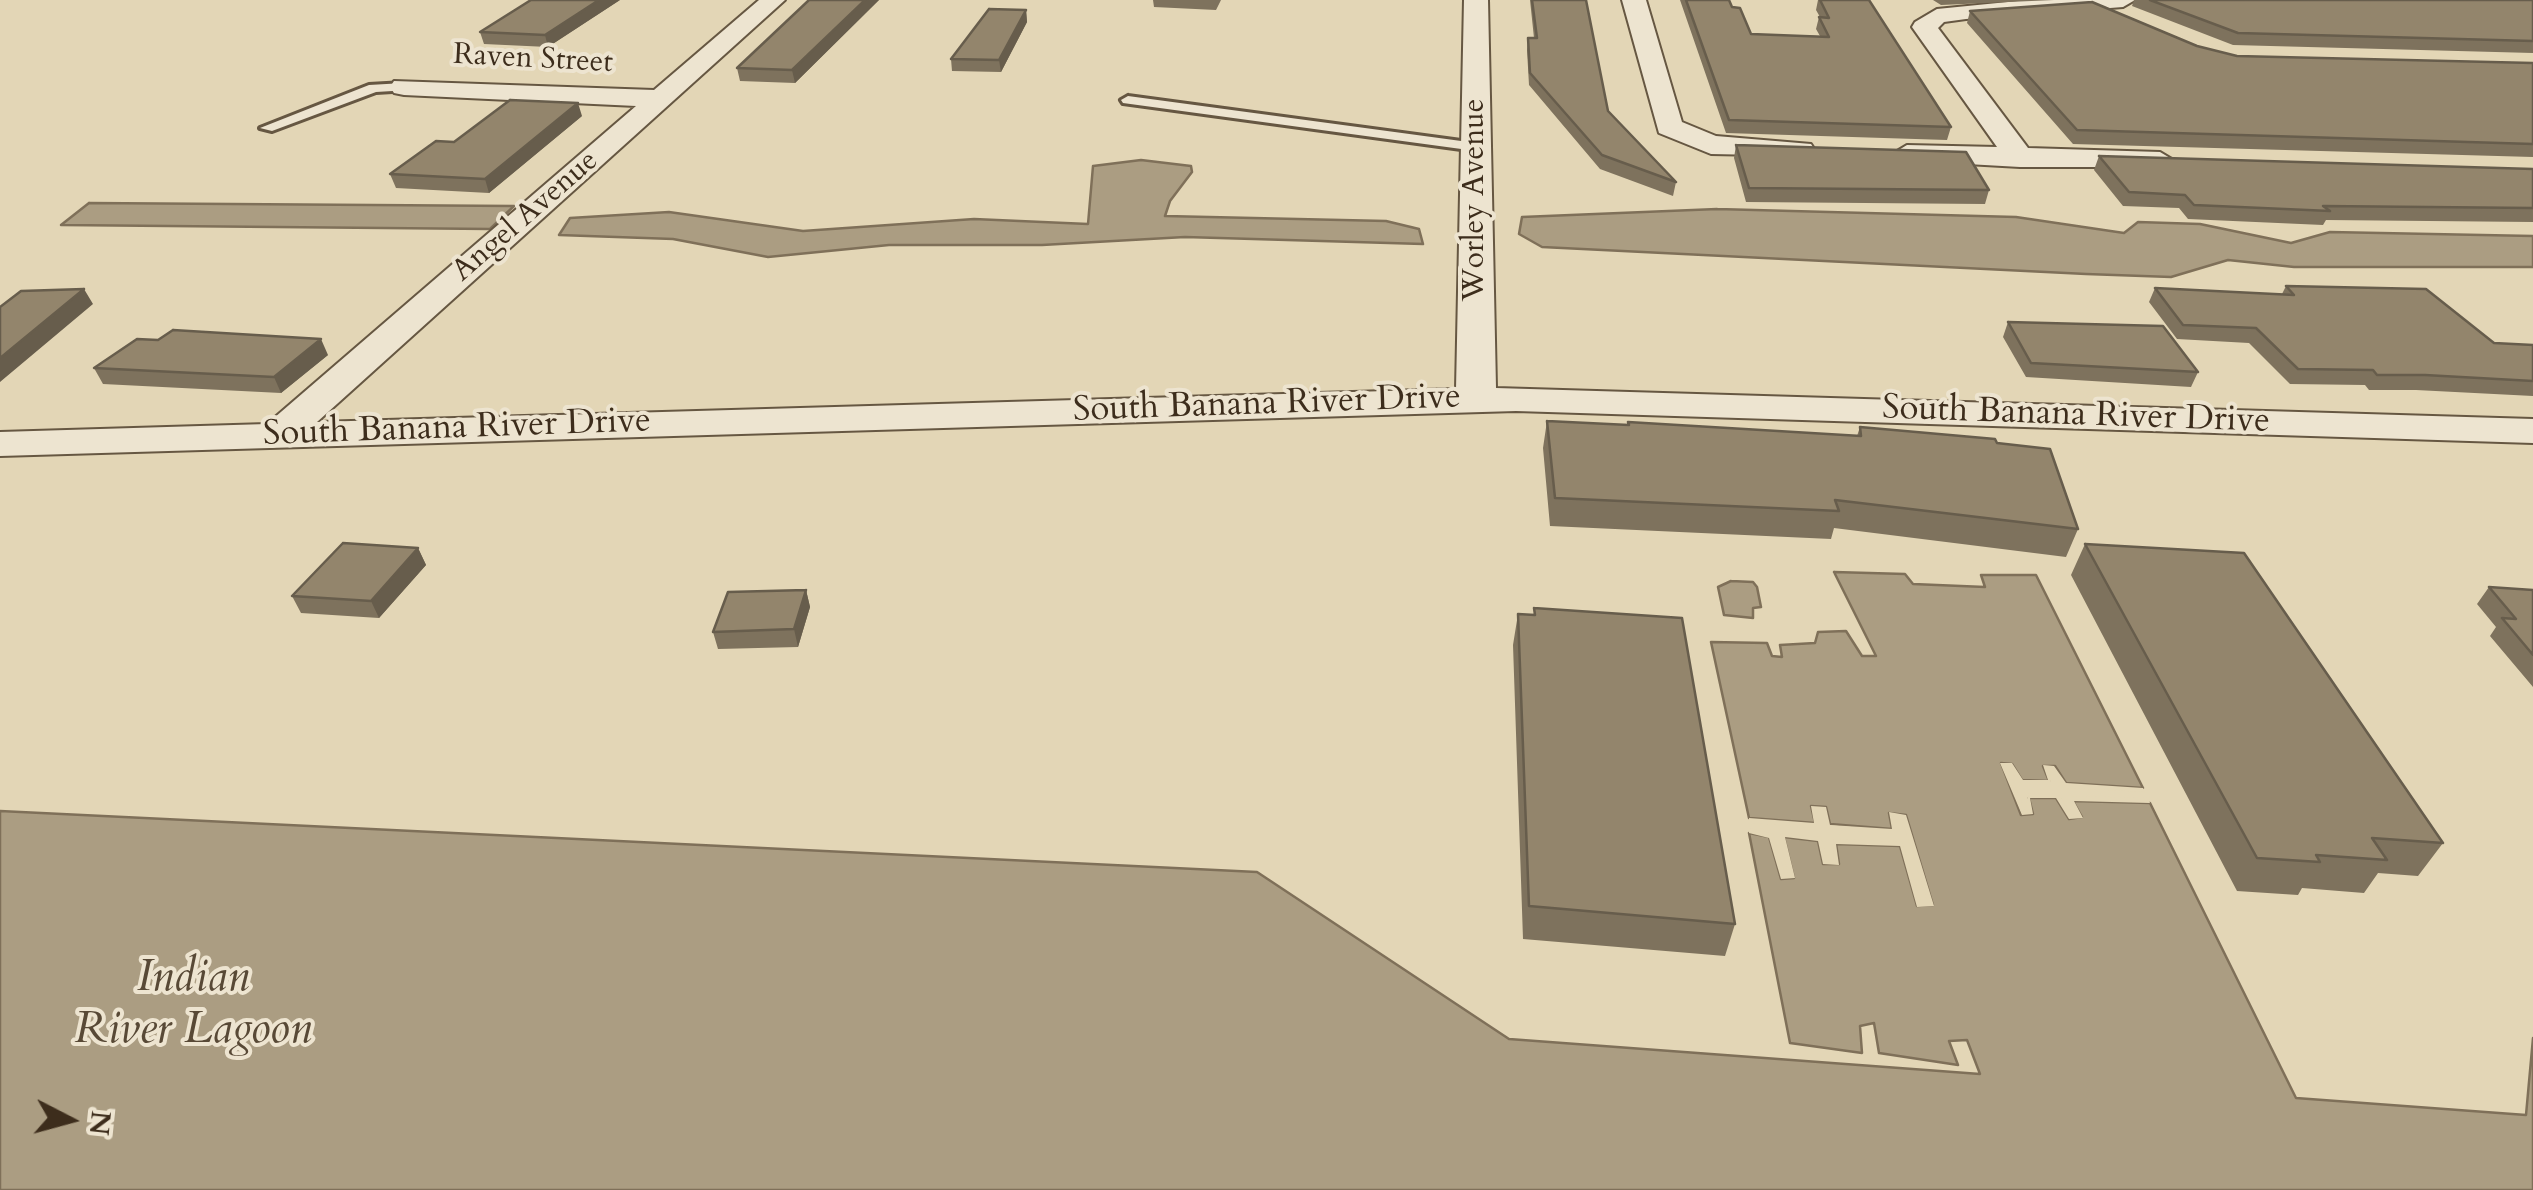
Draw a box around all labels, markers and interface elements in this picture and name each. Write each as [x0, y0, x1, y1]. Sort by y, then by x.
street label: Raven Street [452, 38, 614, 82]
street label: Worley Avenue [1458, 99, 1494, 301]
street label: Angel Avenue [446, 144, 606, 290]
street label: South Banana River Drive [1072, 377, 1462, 433]
street label: South Banana River Drive [1881, 388, 2271, 444]
street label: South Banana River Drive [262, 401, 652, 457]
water label: Indian River Lagoon [74, 953, 312, 1059]
north arrow [20, 1070, 120, 1170]
text: N [80, 1109, 120, 1137]

